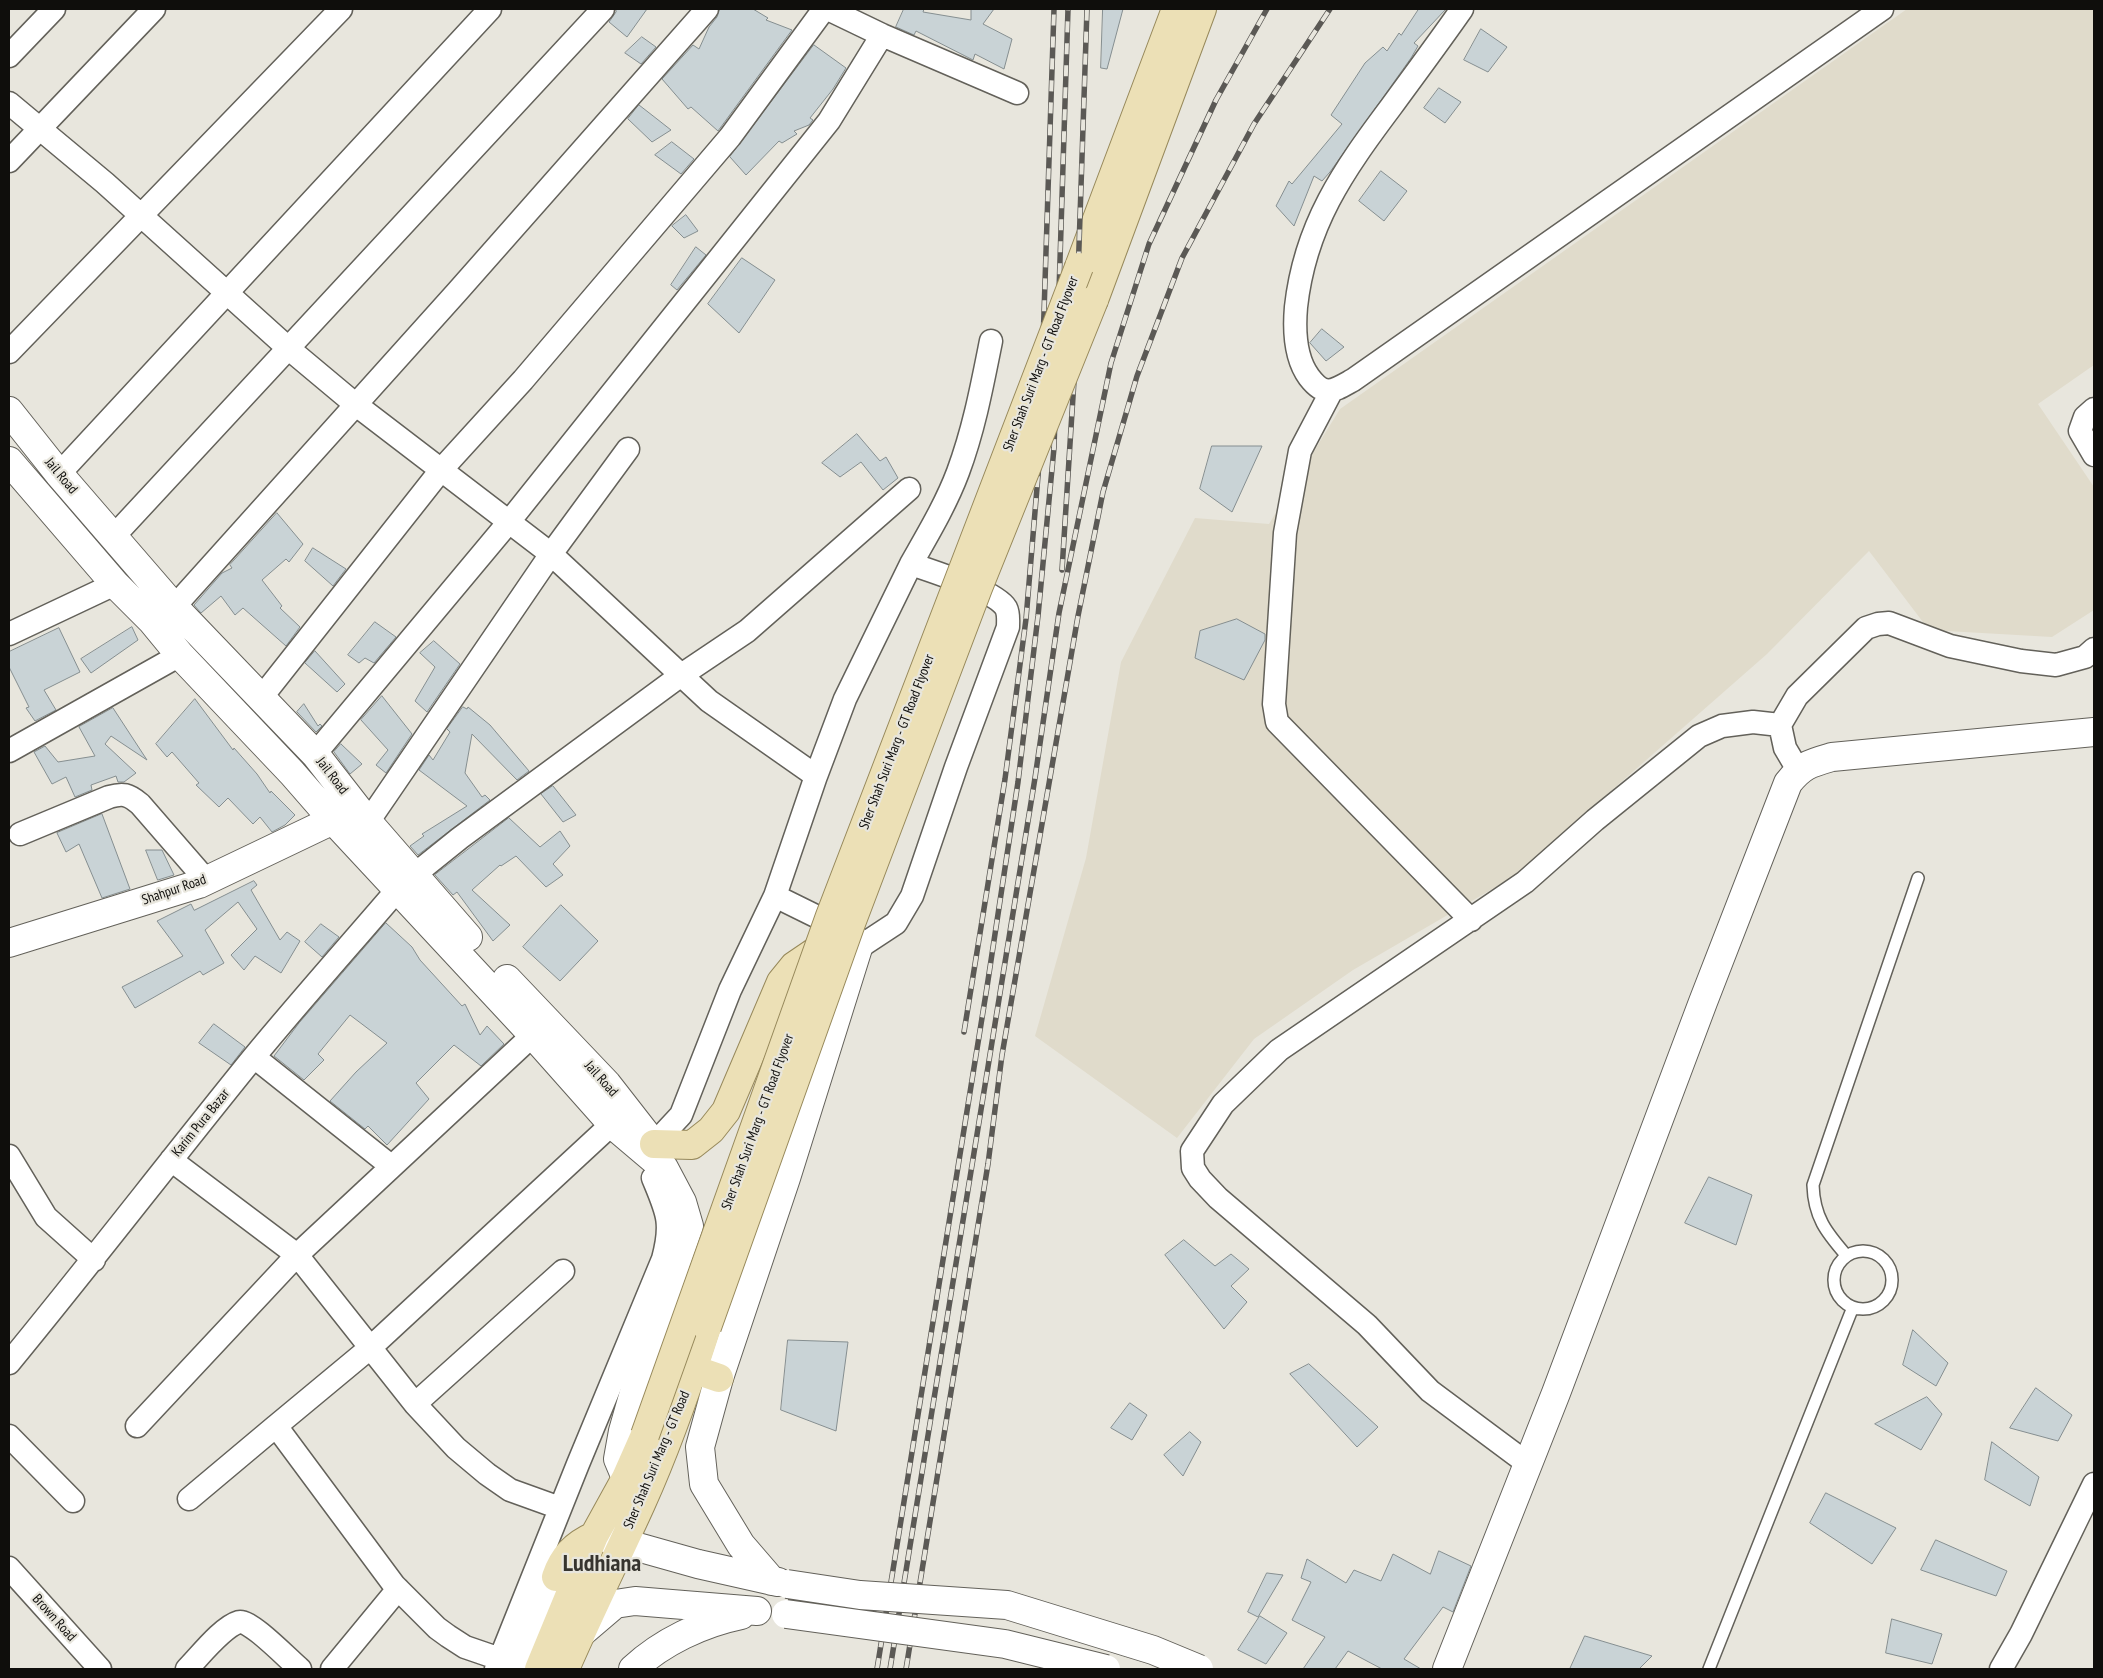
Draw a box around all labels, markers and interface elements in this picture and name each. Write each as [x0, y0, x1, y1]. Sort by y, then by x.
street label: Sher Shah Suri Marg - GT Road Flyover [1000, 274, 1082, 454]
street label: Jail Road [41, 454, 81, 498]
street label: Sher Shah Suri Marg - GT Road Flyover [856, 652, 938, 832]
street label: Jail Road [312, 754, 352, 798]
street label: Shahpur Road [140, 871, 208, 909]
street label: Sher Shah Suri Marg - GT Road Flyover [718, 1032, 798, 1212]
street label: Jail Road [581, 1058, 621, 1100]
street label: Karim Pura Bazar [169, 1086, 233, 1160]
street label: Sher Shah Suri Marg - GT Road [620, 1389, 694, 1531]
district label: Ludhiana [563, 1550, 641, 1578]
street label: Brown Road [28, 1591, 80, 1645]

